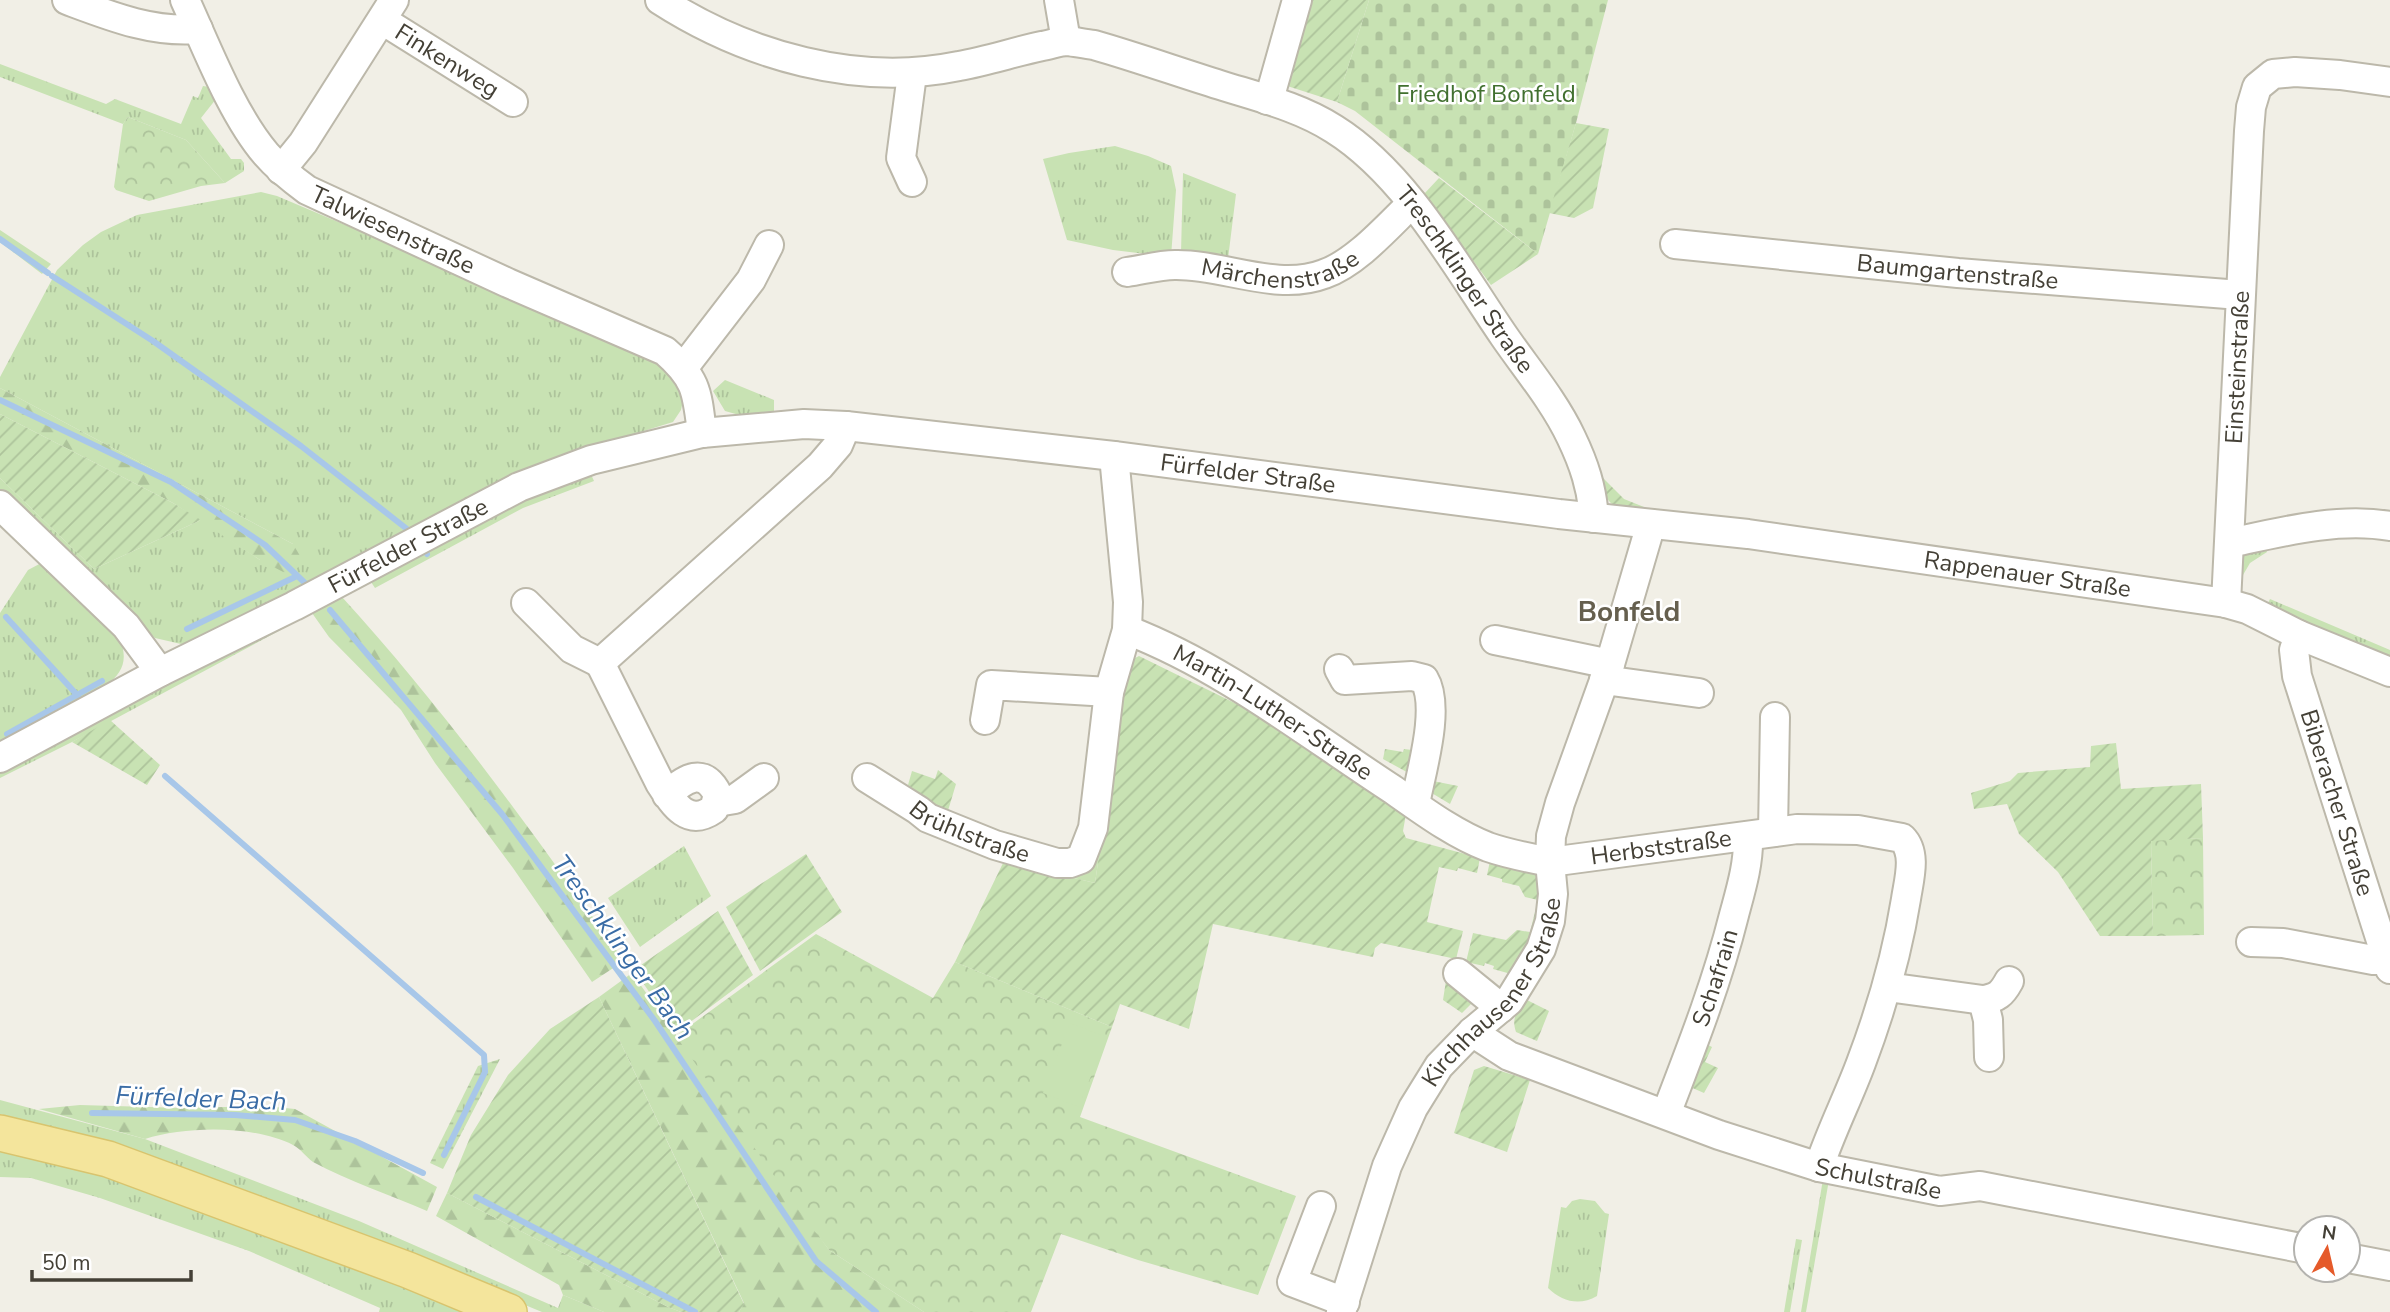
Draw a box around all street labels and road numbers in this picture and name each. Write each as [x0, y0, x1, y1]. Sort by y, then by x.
street label: Finkenweg [389, 16, 505, 106]
street label: Talwiesenstraße [306, 178, 480, 282]
street label: Treschklinger Straße [1389, 179, 1542, 380]
street label: Märchenstraße [1199, 243, 1366, 296]
street label: Baumgartenstraße [1855, 247, 2060, 297]
street label: Einsteinstraße [2218, 290, 2257, 445]
street label: Fürfelder Straße [1159, 446, 1338, 501]
street label: Fürfelder Straße [323, 490, 493, 601]
street label: Rappenauer Straße [1922, 544, 2133, 605]
street label: Martin-Luther-Straße [1168, 637, 1379, 788]
street label: Biberacher Straße [2293, 705, 2382, 900]
street label: Brühlstraße [903, 793, 1034, 870]
street label: Herbststraße [1588, 822, 1734, 872]
street label: Kirchhausener Straße [1414, 896, 1568, 1093]
street label: Schafrain [1684, 925, 1746, 1031]
street label: Schulstraße [1812, 1151, 1945, 1207]

